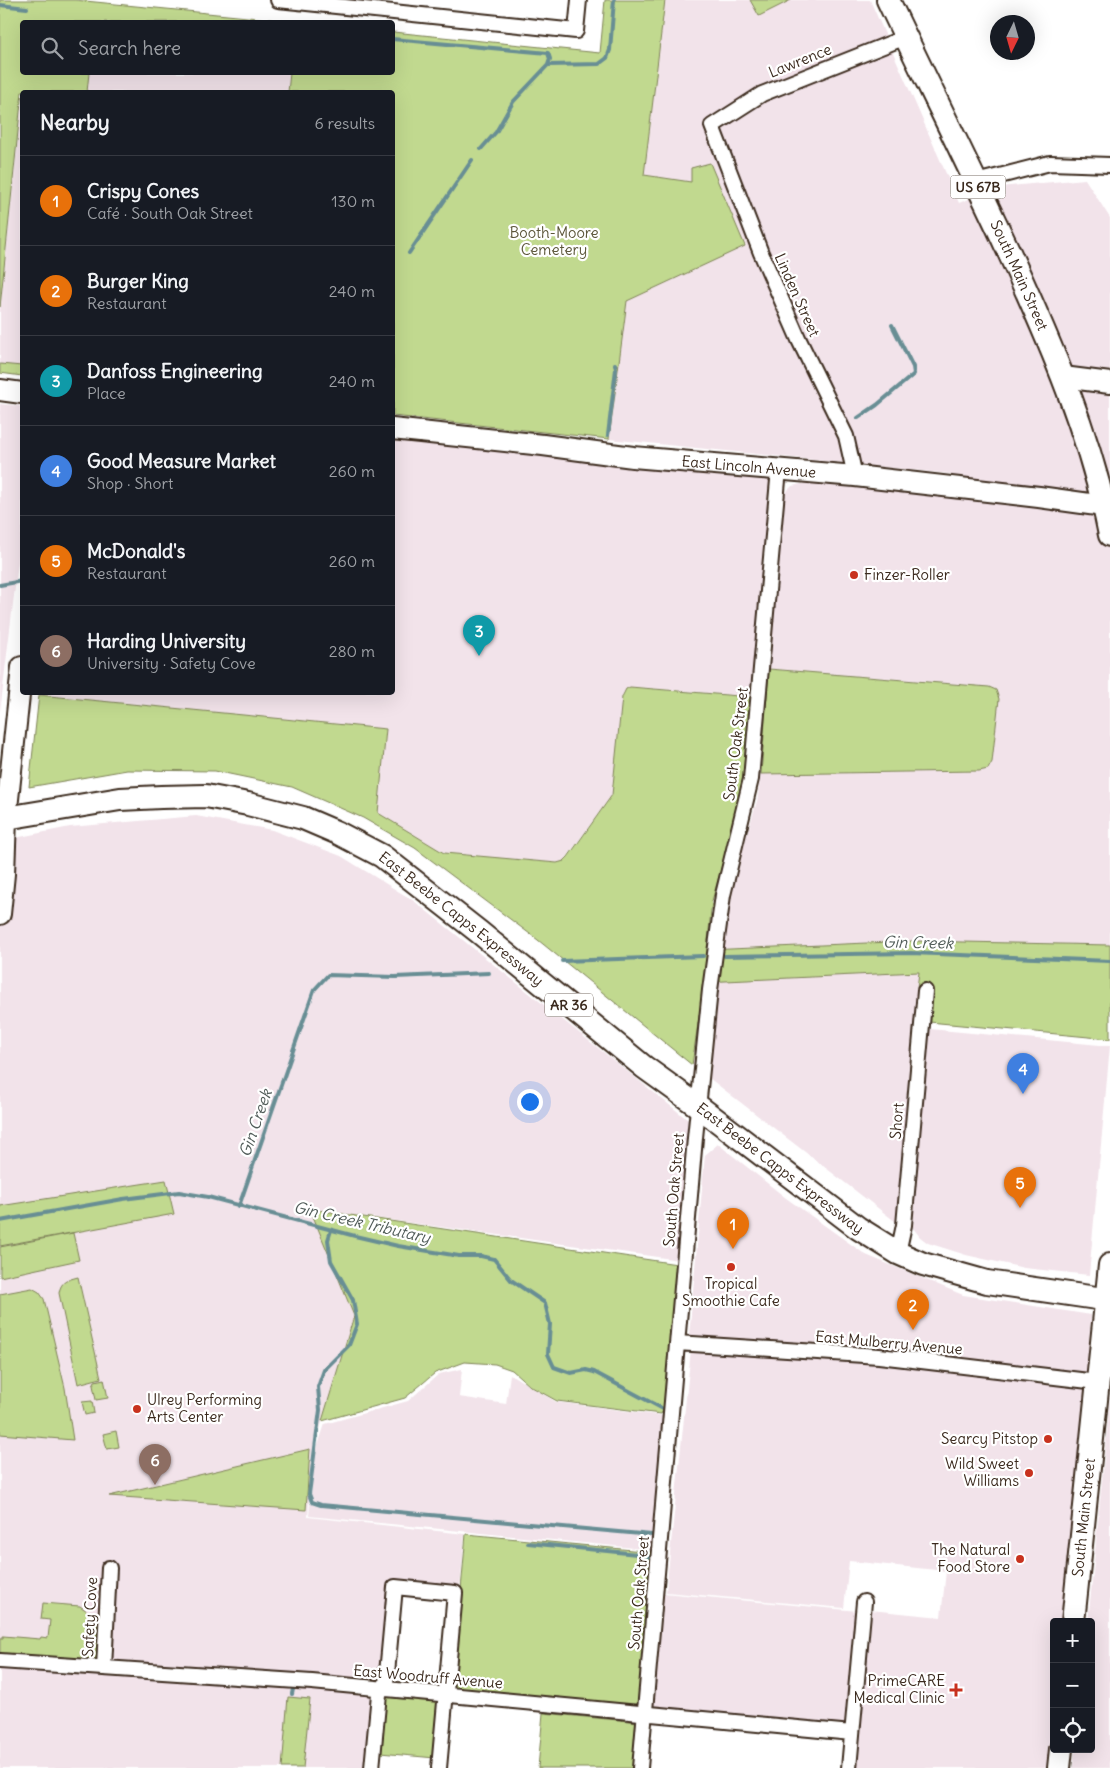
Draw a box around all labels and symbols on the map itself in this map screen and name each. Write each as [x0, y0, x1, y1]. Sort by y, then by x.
north arrow [990, 15, 1035, 60]
street label: Lawrence [766, 39, 834, 82]
road number: US 67B [950, 176, 1006, 198]
street label: South Main Street [986, 217, 1053, 333]
park label: Booth-Moore Cemetery [509, 223, 599, 259]
street label: Linden Street [771, 250, 824, 339]
street label: East Lincoln Avenue [681, 451, 817, 482]
place label: Finzer-Roller [864, 565, 950, 584]
marker: Finzer-Roller [848, 569, 860, 581]
pin: 3 [463, 615, 495, 656]
street label: South Oak Street [719, 686, 752, 802]
street label: East Beebe Capps Expressway [375, 847, 548, 990]
water label: Gin Creek [883, 931, 955, 953]
road number: AR 36 [545, 994, 593, 1016]
pin: 4 [1007, 1053, 1039, 1094]
water label: Gin Creek [234, 1085, 276, 1159]
your location [517, 1089, 543, 1115]
street label: East Beebe Capps Expressway [693, 1098, 867, 1238]
street label: Short [885, 1102, 908, 1140]
street label: South Oak Street [659, 1132, 688, 1248]
pin: 5 [1004, 1167, 1036, 1208]
water label: Gin Creek Tributary [292, 1197, 434, 1248]
pin: 1 [717, 1208, 749, 1249]
marker: Tropical Smoothie Cafe [725, 1261, 737, 1273]
place label: Tropical Smoothie Cafe [682, 1274, 780, 1310]
pin: 2 [897, 1289, 929, 1330]
street label: East Mulberry Avenue [815, 1327, 963, 1358]
place label: Ulrey Performing Arts Center [147, 1390, 262, 1426]
marker: Ulrey Performing Arts Center [131, 1403, 143, 1415]
place label: Searcy Pitstop [941, 1429, 1038, 1448]
marker: Searcy Pitstop [1042, 1433, 1054, 1445]
pin: 6 [139, 1444, 171, 1485]
place label: Wild Sweet Williams [945, 1454, 1019, 1490]
street label: South Main Street [1068, 1457, 1099, 1578]
marker: Wild Sweet Williams [1023, 1467, 1035, 1479]
street label: South Oak Street [624, 1535, 653, 1651]
place label: The Natural Food Store [931, 1540, 1010, 1576]
marker: The Natural Food Store [1014, 1553, 1026, 1565]
street label: Safety Cove [78, 1576, 101, 1658]
street label: East Woodruff Avenue [353, 1661, 504, 1693]
place label: PrimeCARE Medical Clinic [853, 1671, 945, 1707]
marker: PrimeCARE Medical Clinic [949, 1683, 963, 1697]

